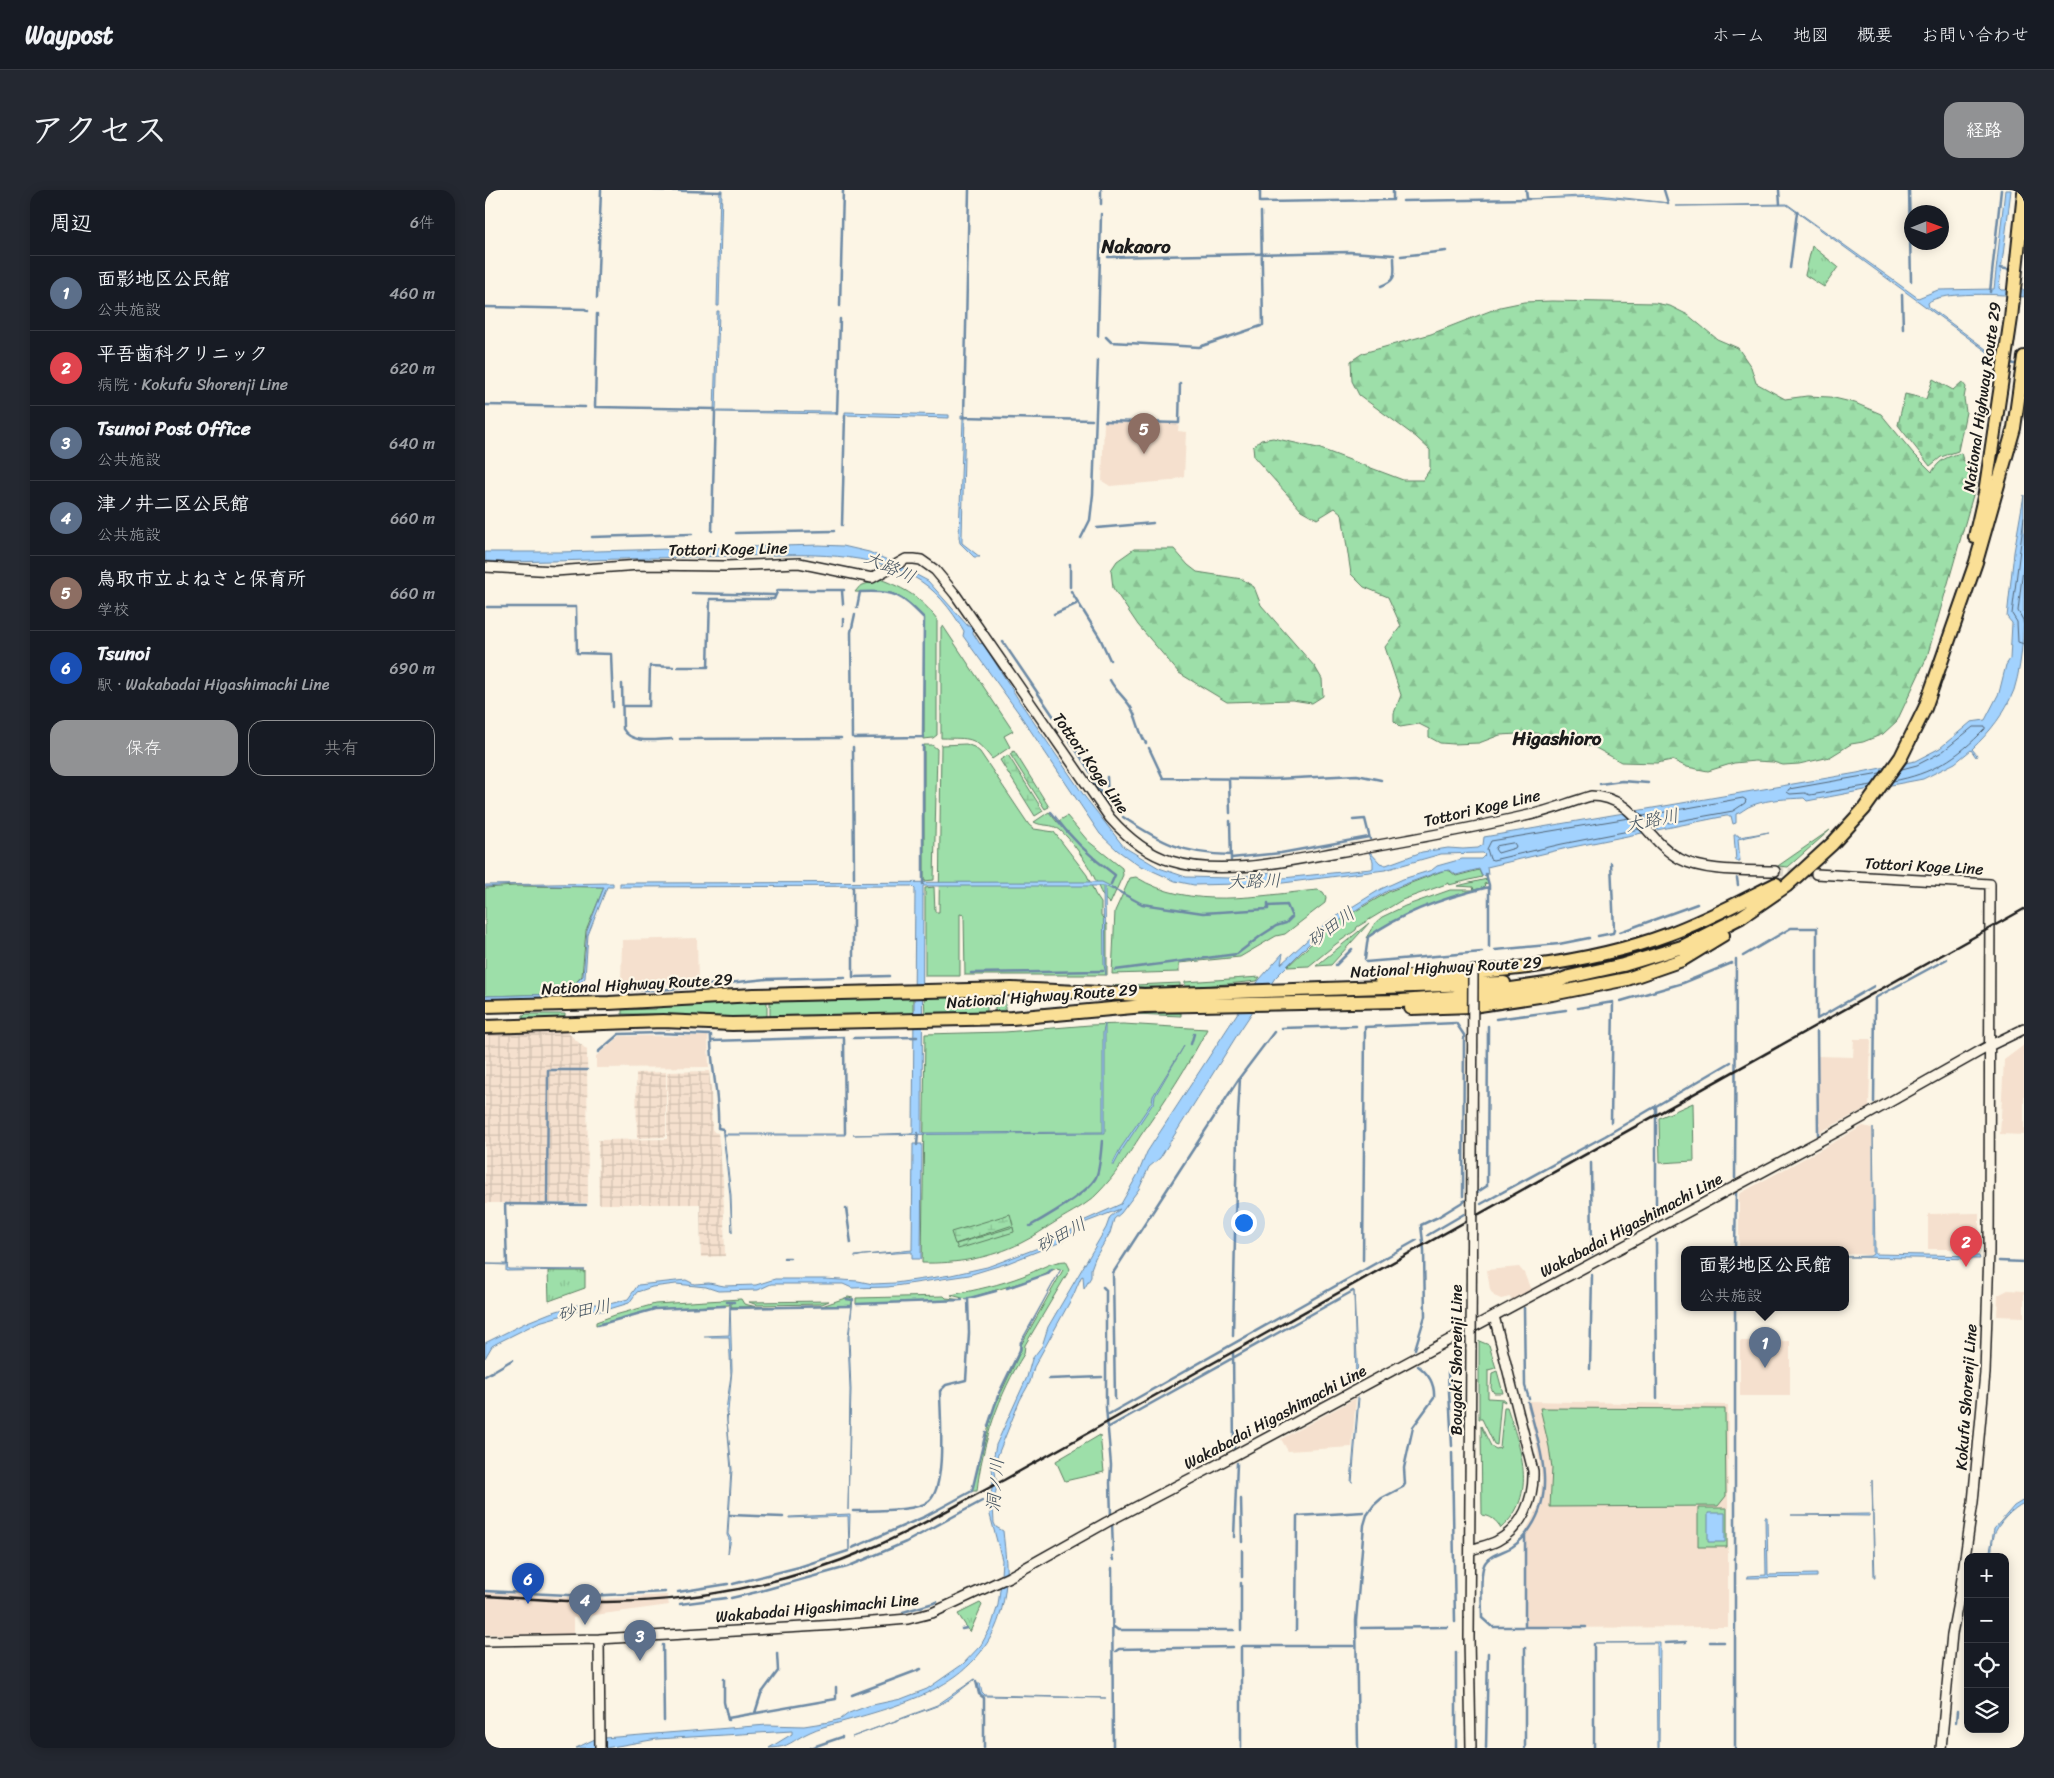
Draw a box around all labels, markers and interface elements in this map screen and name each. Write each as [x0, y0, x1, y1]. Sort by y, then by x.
text: Waypost [25, 14, 113, 56]
text: ホーム [1712, 19, 1765, 51]
text: 地図 [1793, 19, 1829, 51]
text: 概要 [1857, 19, 1893, 51]
text: お問い合わせ [1921, 19, 2029, 51]
text: アクセス [30, 99, 168, 161]
button: 経路 [1944, 102, 2024, 158]
text: 周辺 [50, 204, 92, 242]
north arrow [1904, 205, 1949, 250]
text: 6件 [410, 208, 435, 237]
district label: Nakaoro [1100, 230, 1171, 263]
text: 面影地区公民館 [97, 262, 230, 295]
text: 1 [63, 279, 69, 308]
text: 460 m [389, 279, 435, 308]
text: 公共施設 [97, 295, 161, 324]
street label: National Highway Route 29 [1954, 300, 2010, 494]
text: 平吾歯科クリニック [97, 337, 268, 370]
text: 2 [61, 354, 71, 383]
text: 620 m [390, 354, 435, 383]
text: 病院 · Kokufu Shorenji Line [97, 370, 288, 399]
text: Tsunoi Post Office [97, 412, 251, 445]
pin: 5 [1128, 413, 1160, 454]
text: 3 [62, 429, 70, 458]
text: 640 m [389, 429, 435, 458]
text: 公共施設 [97, 445, 161, 474]
text: 津ノ井二区公民館 [97, 487, 249, 520]
text: 4 [61, 504, 71, 533]
text: 660 m [390, 504, 435, 533]
text: 公共施設 [97, 520, 161, 549]
street label: Tottori Koge Line [668, 533, 788, 565]
water label: 大路川 [859, 541, 921, 593]
text: 鳥取市立よねさと保育所 [97, 562, 306, 595]
text: 5 [61, 579, 71, 608]
text: 660 m [390, 579, 435, 608]
text: 学校 [97, 595, 129, 624]
text: Tsunoi [97, 637, 150, 670]
text: 6 [61, 654, 71, 683]
text: 690 m [390, 654, 435, 683]
text: 駅 · Wakabadai Higashimachi Line [97, 670, 330, 699]
street label: Tottori Koge Line [1045, 706, 1137, 820]
button: 保存 [50, 720, 238, 776]
button: 共有 [248, 720, 435, 776]
district label: Higashioro [1512, 722, 1602, 755]
street label: Tottori Koge Line [1421, 780, 1543, 836]
water label: 大路川 [1622, 799, 1682, 841]
street label: Tottori Koge Line [1864, 848, 1984, 884]
water label: 大路川 [1226, 864, 1282, 898]
water label: 砂田川 [1300, 898, 1362, 956]
street label: National Highway Route 29 [1349, 947, 1543, 987]
street label: National Highway Route 29 [540, 964, 734, 1004]
street label: National Highway Route 29 [945, 975, 1139, 1017]
street label: Wakabadai Higashimachi Line [1534, 1164, 1728, 1286]
water label: 砂田川 [1030, 1208, 1092, 1262]
your location [1231, 1210, 1257, 1236]
pin: 2 [1950, 1226, 1982, 1267]
popup [1681, 1246, 1849, 1311]
text: 面影地区公民館 [1698, 1248, 1832, 1281]
text: 公共施設 [1698, 1281, 1763, 1310]
street label: Bougaki Shorenji Line [1442, 1284, 1471, 1435]
water label: 砂田川 [555, 1290, 613, 1330]
street label: Kokufu Shorenji Line [1946, 1323, 1986, 1471]
pin: 1 [1749, 1327, 1781, 1368]
street label: Wakabadai Higashimachi Line [1178, 1356, 1372, 1478]
water label: 洞ノ川 [977, 1457, 1013, 1513]
map controls [1964, 1553, 2009, 1733]
button: + [1964, 1553, 2009, 1598]
pin: 6 [512, 1563, 544, 1604]
pin: 4 [569, 1584, 601, 1625]
street label: Wakabadai Higashimachi Line [714, 1585, 920, 1631]
button: − [1964, 1598, 2009, 1643]
pin: 3 [624, 1620, 656, 1661]
button: locate [1964, 1643, 2009, 1688]
button: layers [1964, 1688, 2009, 1733]

